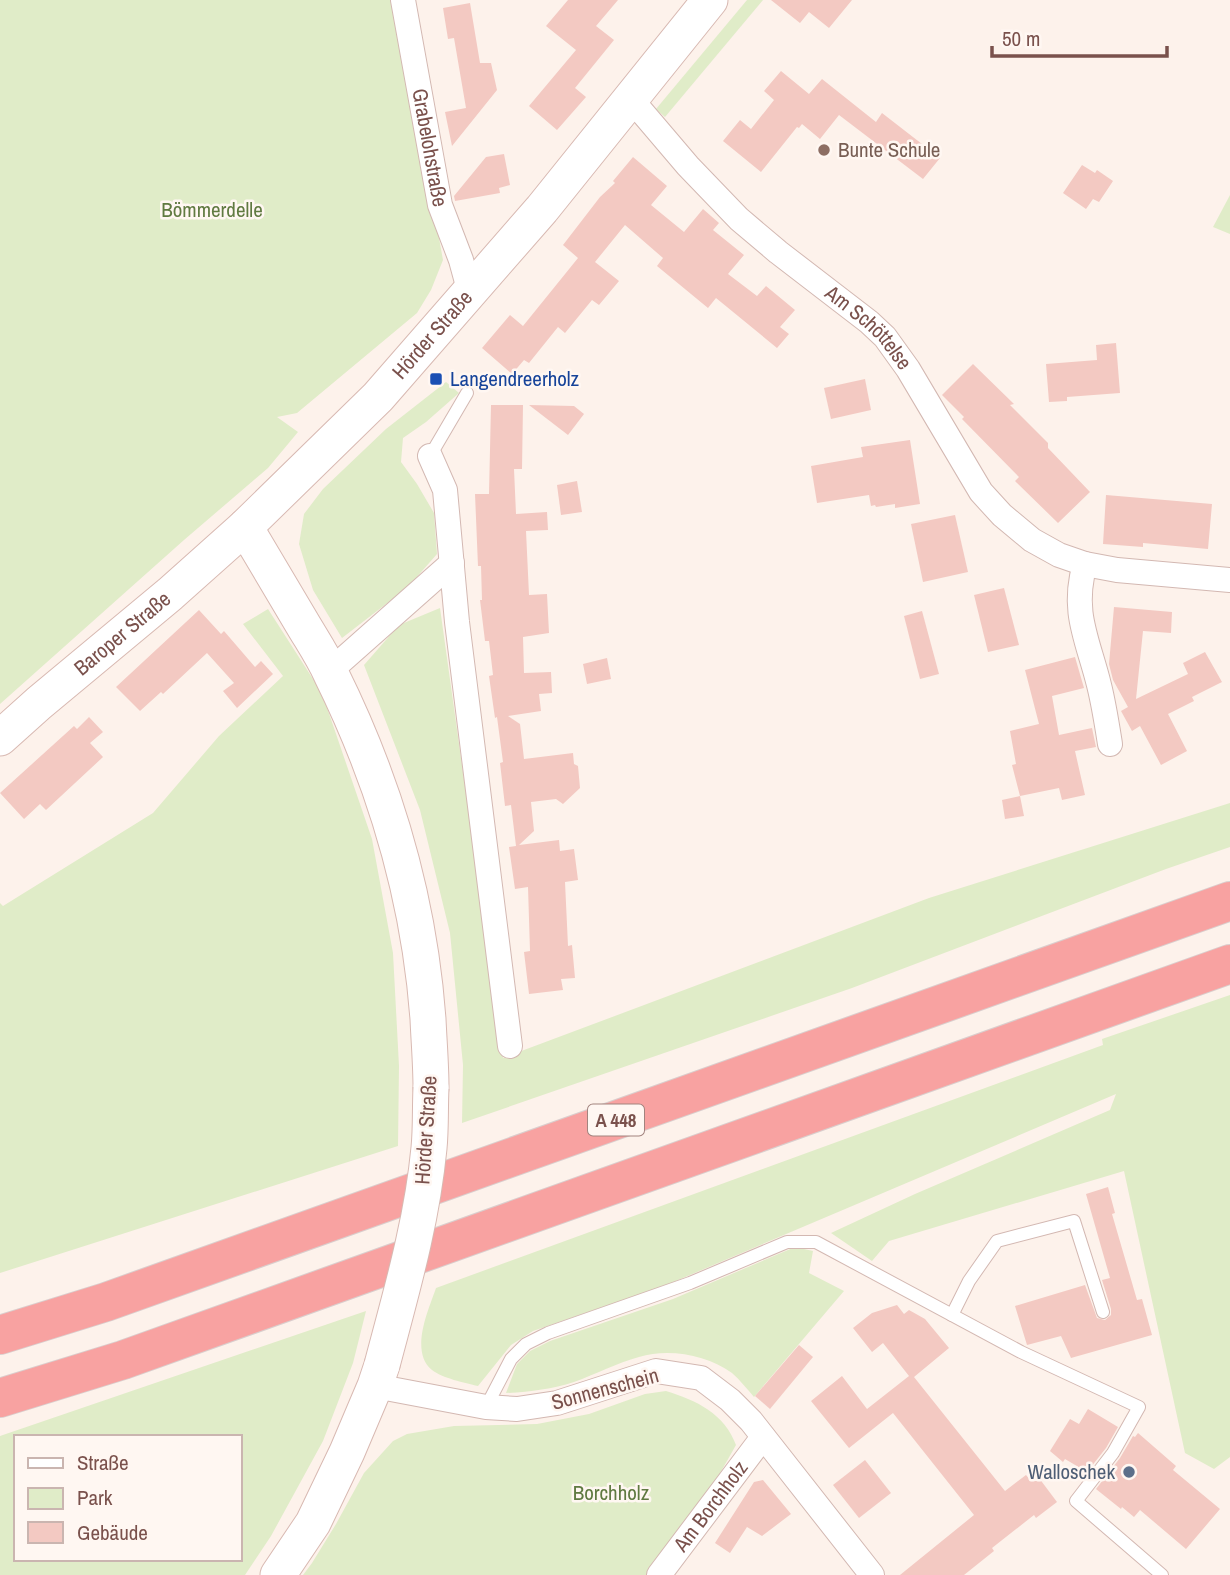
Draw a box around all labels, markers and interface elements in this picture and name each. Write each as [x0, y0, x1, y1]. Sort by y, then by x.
scale bar [992, 14, 1167, 58]
text: 50 m [1002, 24, 1040, 53]
street label: Grabelohstraße [405, 86, 455, 209]
place label: Bunte Schule [838, 135, 940, 164]
marker: Bunte Schule [816, 142, 832, 158]
park label: Bömmerdelle [161, 195, 263, 224]
street label: Am Schöttelse [818, 278, 919, 375]
street label: Hörder Straße [385, 284, 479, 385]
place label: Langendreerholz [450, 364, 580, 393]
marker: Langendreerholz [428, 371, 444, 387]
street label: Baroper Straße [68, 584, 177, 682]
street label: Hörder Straße [407, 1075, 444, 1185]
road number: A 448 [588, 1104, 644, 1136]
street label: Sonnenschein [548, 1360, 662, 1417]
legend [14, 1435, 242, 1561]
text: Straße [77, 1448, 129, 1477]
street label: Am Borchholz [666, 1454, 754, 1558]
place label: Walloschek [1028, 1457, 1115, 1486]
marker: Walloschek [1121, 1464, 1137, 1480]
park label: Borchholz [573, 1478, 650, 1507]
text: Park [77, 1483, 113, 1512]
text: Gebäude [77, 1518, 148, 1547]

